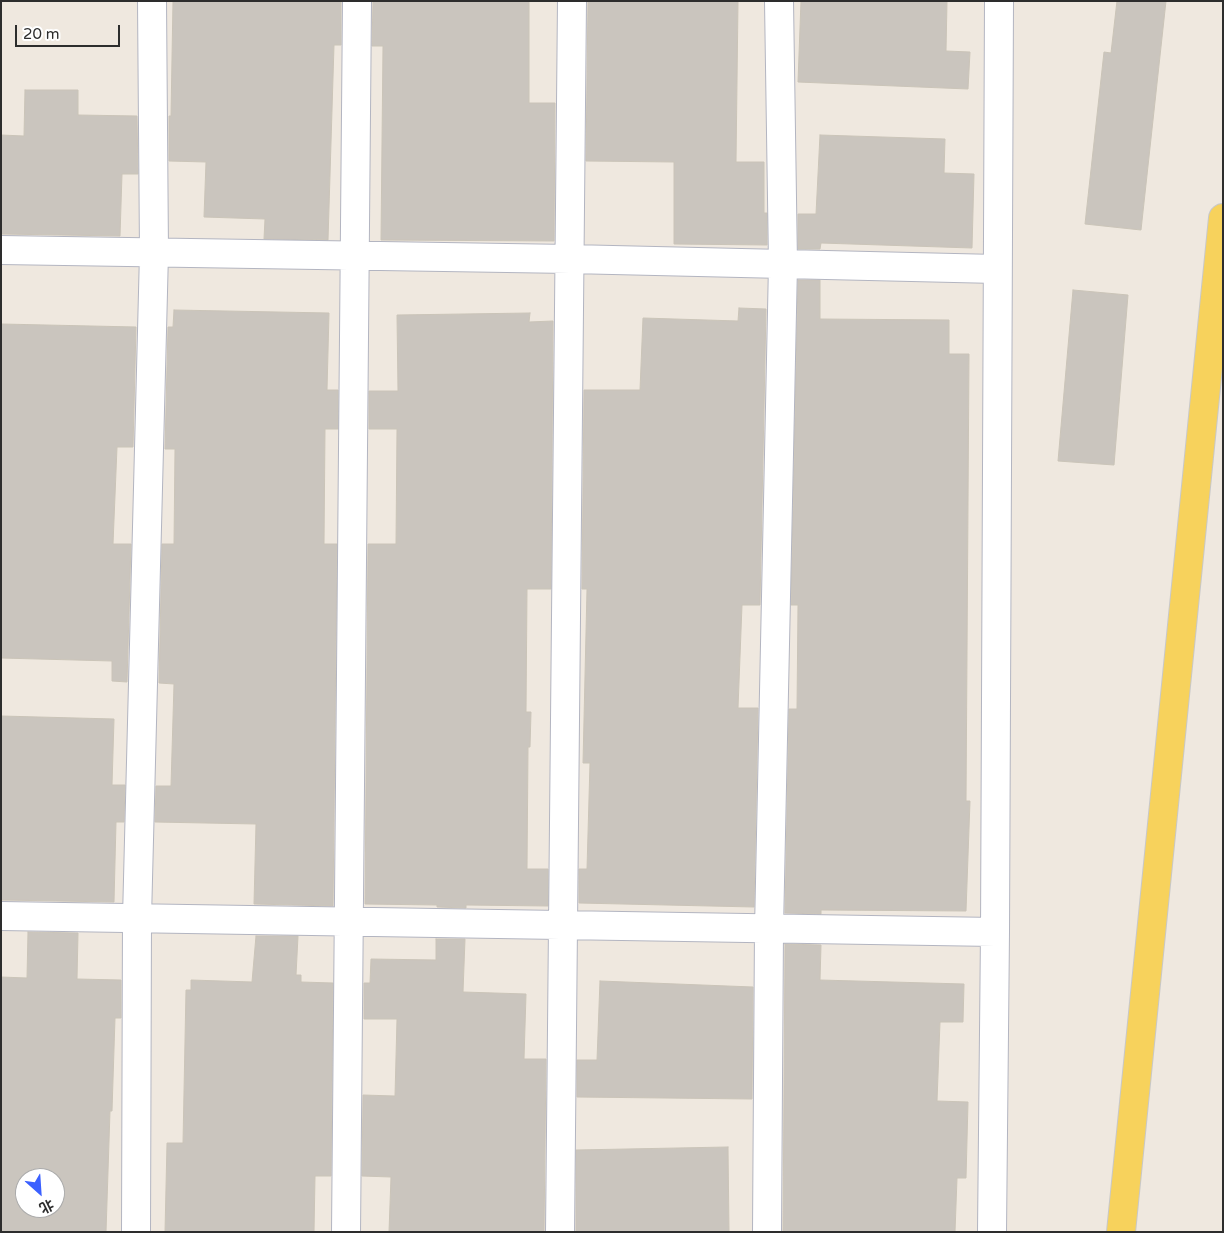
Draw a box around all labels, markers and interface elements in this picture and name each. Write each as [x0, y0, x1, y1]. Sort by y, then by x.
scale bar [18, 15, 122, 47]
text: 20 m [23, 25, 60, 43]
north arrow [15, 1168, 65, 1218]
text: 北 [36, 1195, 56, 1217]

